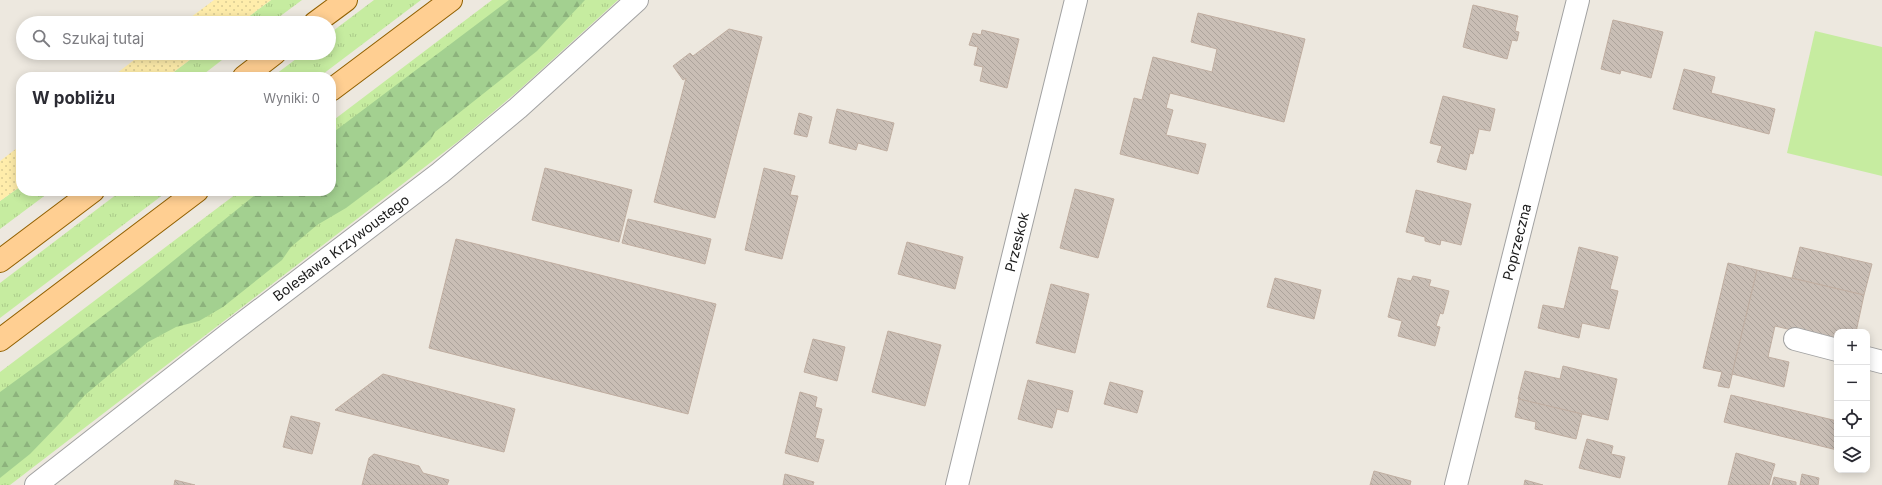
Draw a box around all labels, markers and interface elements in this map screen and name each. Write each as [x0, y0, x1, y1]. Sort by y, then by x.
search box [16, 16, 336, 60]
icon: search [30, 27, 52, 49]
text: Szukaj tutaj [62, 29, 144, 48]
text: W pobliżu [32, 88, 115, 108]
text: Wyniki: 0 [263, 90, 320, 106]
street label: Bolesława Krzywoustego [269, 191, 412, 304]
street label: Poprzeczna [1499, 202, 1534, 282]
street label: Przeskok [1001, 210, 1032, 273]
map controls [1834, 329, 1870, 473]
button: + [1834, 329, 1870, 365]
button: − [1834, 365, 1870, 401]
button: locate [1834, 401, 1870, 437]
button: layers [1834, 437, 1870, 473]

